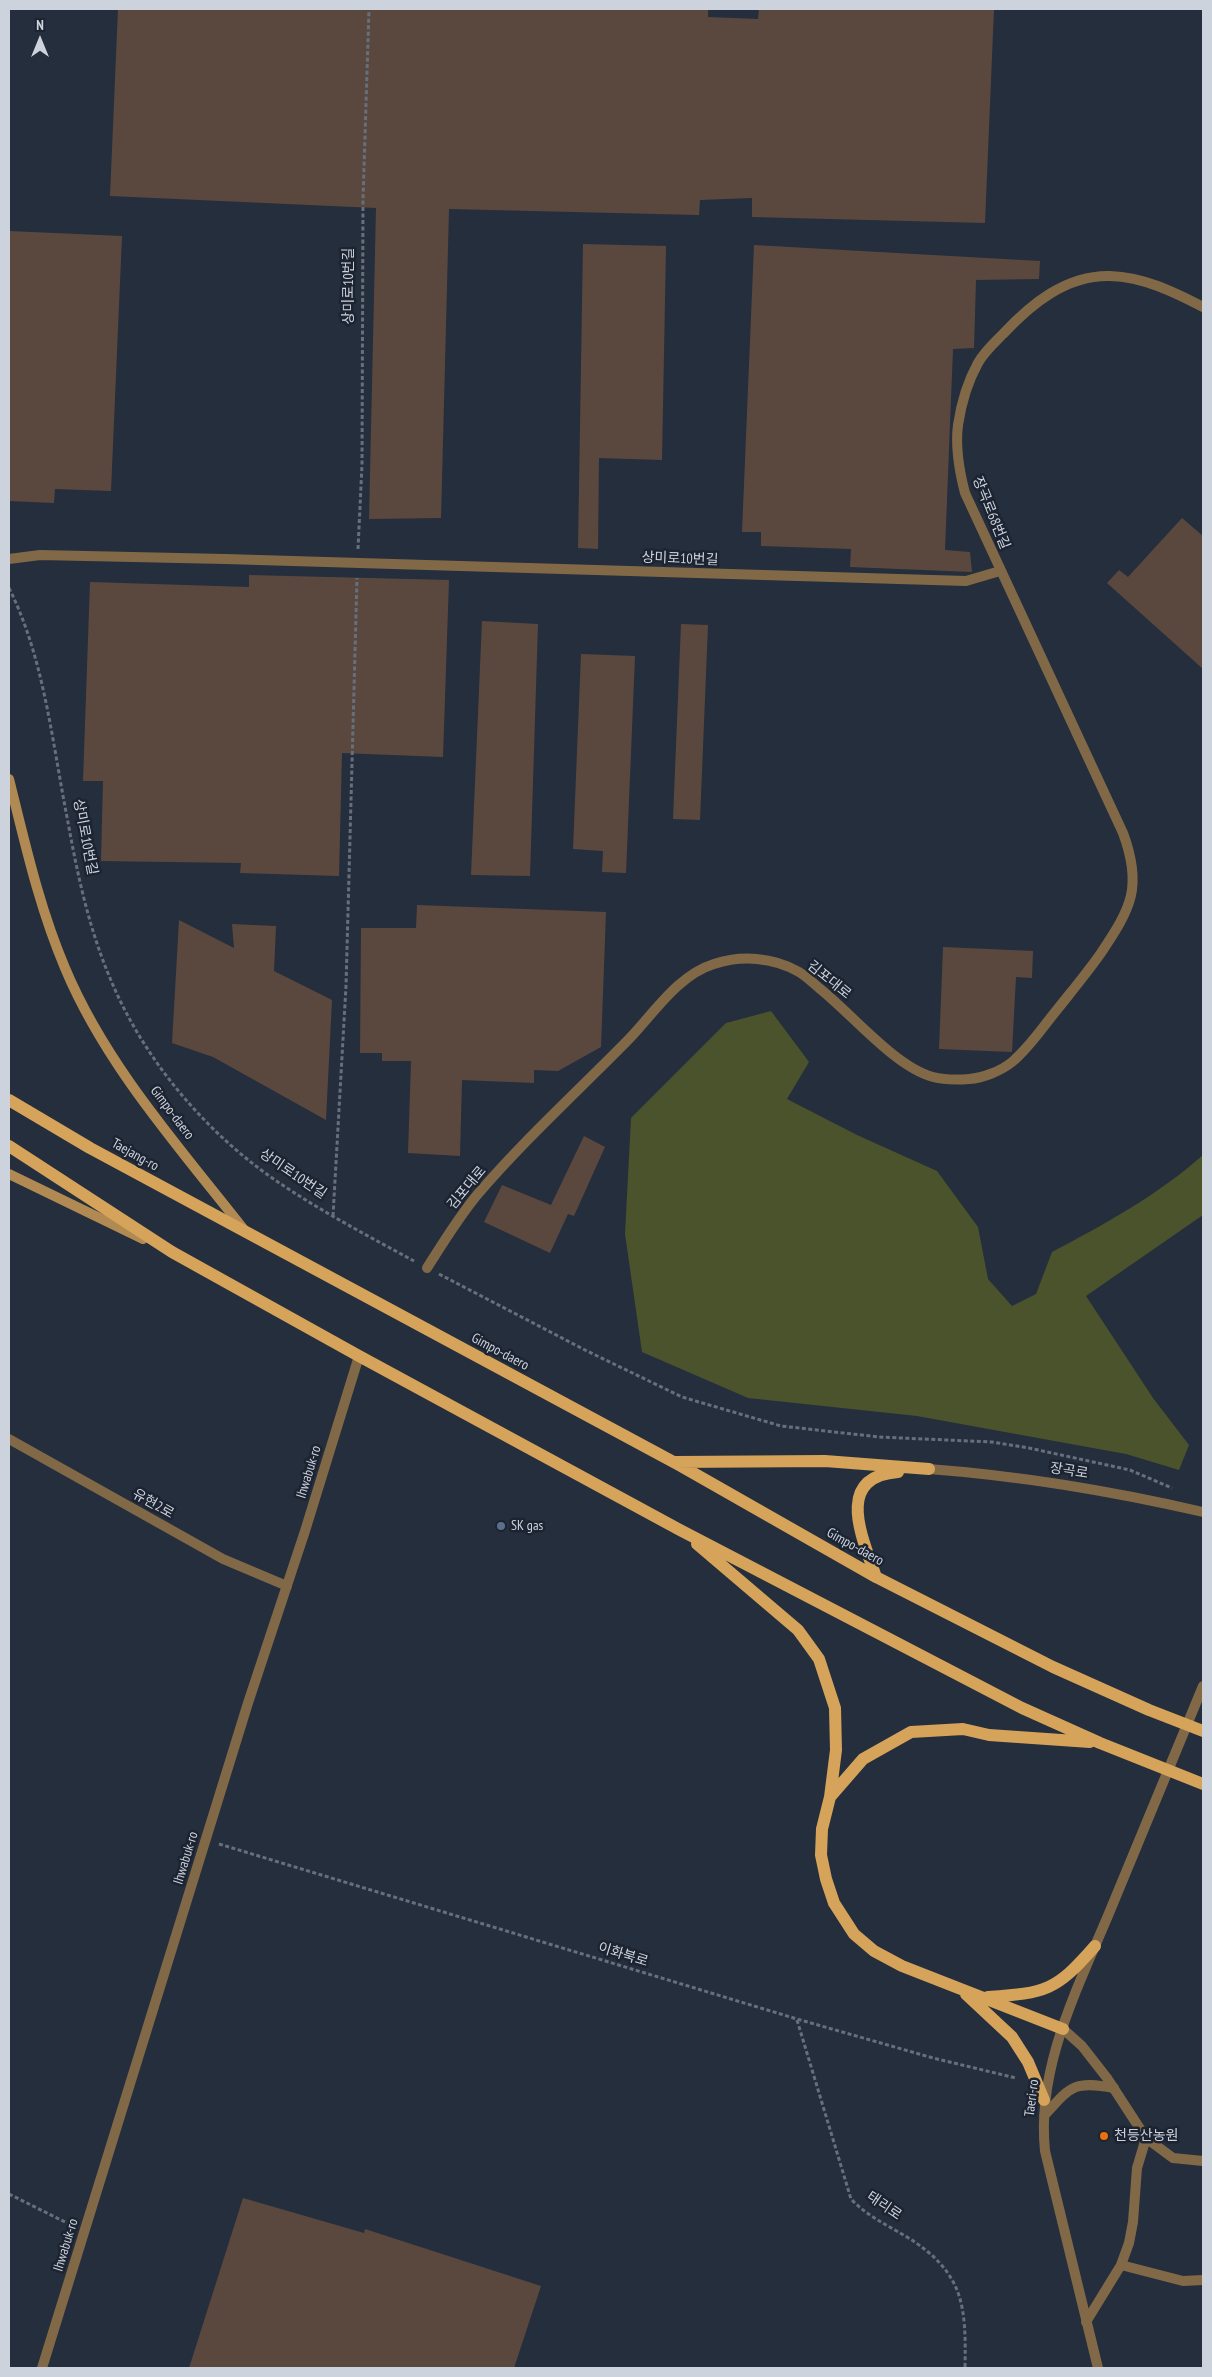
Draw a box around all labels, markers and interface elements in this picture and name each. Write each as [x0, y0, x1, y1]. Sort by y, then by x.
north arrow [15, 15, 65, 65]
text: N [36, 16, 44, 34]
street label: 상미로10번길 [341, 248, 357, 324]
street label: 장곡로68번길 [969, 474, 1013, 552]
street label: 상미로10번길 [641, 549, 719, 569]
street label: 상미로10번길 [69, 798, 101, 876]
street label: 김포대로 [804, 957, 854, 1003]
street label: Gimpo-daero [146, 1083, 198, 1143]
street label: Taejang-ro [109, 1135, 161, 1175]
street label: 상미로10번길 [256, 1146, 330, 1202]
street label: 김포대로 [444, 1163, 490, 1213]
street label: Gimpo-daero [468, 1330, 532, 1374]
street label: Ihwabuk-ro [293, 1444, 325, 1500]
street label: 장곡로 [1049, 1460, 1089, 1482]
street label: 유현2로 [129, 1486, 177, 1522]
place label: SK gas [511, 1518, 543, 1534]
marker: SK gas [495, 1520, 507, 1532]
street label: Gimpo-daero [824, 1524, 886, 1570]
street label: Ihwabuk-ro [170, 1830, 202, 1886]
street label: 이화북로 [596, 1939, 650, 1971]
street label: Taeri-ro [1021, 2078, 1043, 2118]
place label: 천등산농원 [1114, 2128, 1178, 2144]
marker: 천등산농원 [1098, 2130, 1110, 2142]
street label: 태리로 [863, 2188, 905, 2224]
street label: Ihwabuk-ro [50, 2217, 82, 2273]

